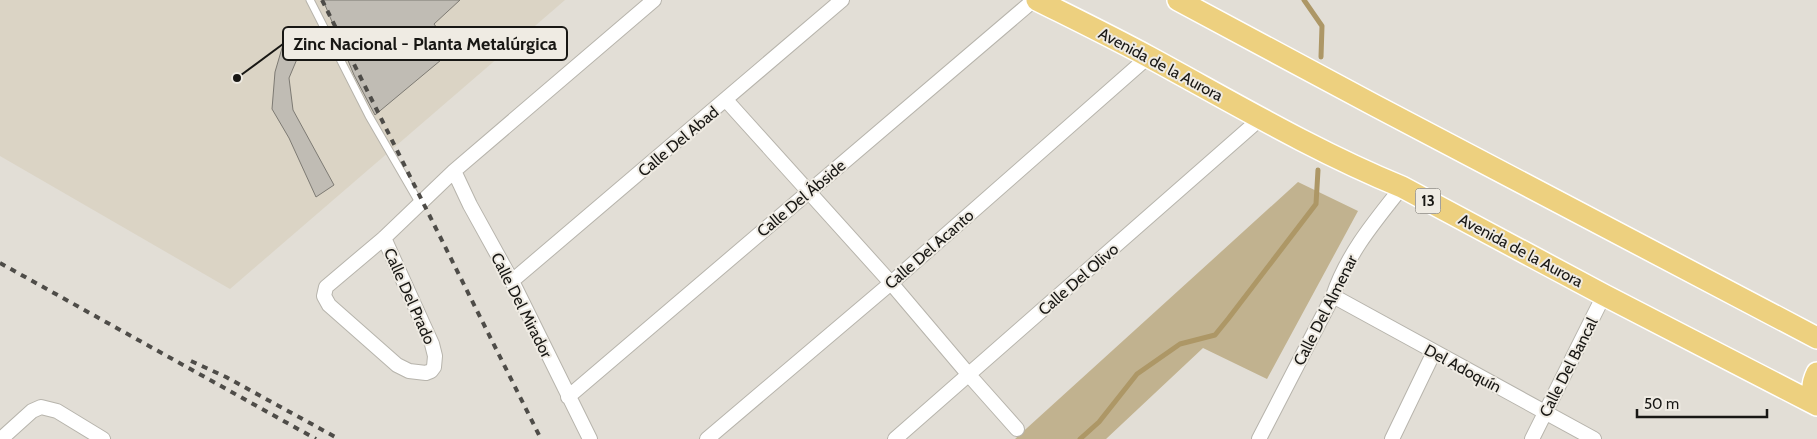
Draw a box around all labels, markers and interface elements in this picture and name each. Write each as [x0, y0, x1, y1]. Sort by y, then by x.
street label: Avenida de la Aurora [1095, 24, 1226, 105]
callout: Zinc Nacional - Planta Metalúrgica [283, 27, 567, 60]
text: Zinc Nacional - Planta Metalúrgica [293, 33, 557, 55]
street label: Calle Del Abad [634, 102, 722, 181]
street label: Calle Del Ábside [753, 156, 849, 241]
road number: 13 [1416, 188, 1440, 214]
street label: Calle Del Acanto [881, 206, 978, 293]
street label: Avenida de la Aurora [1455, 210, 1586, 291]
street label: Calle Del Olivo [1034, 239, 1122, 319]
street label: Calle Del Prado [380, 245, 439, 347]
street label: Calle Del Mirador [487, 249, 557, 362]
street label: Calle Del Almenar [1289, 251, 1362, 369]
street label: Calle Del Bancal [1535, 314, 1602, 420]
street label: Del Adoquín [1421, 340, 1504, 397]
scale bar [1637, 386, 1767, 418]
text: 50 m [1644, 395, 1679, 413]

